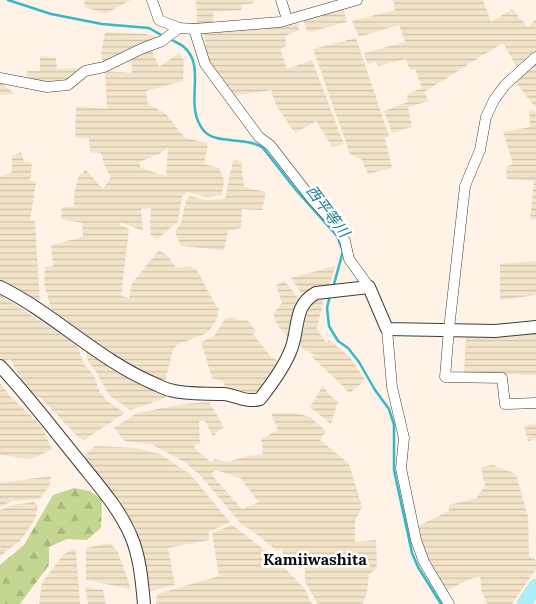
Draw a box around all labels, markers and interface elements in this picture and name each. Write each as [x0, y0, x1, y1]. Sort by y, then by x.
water label: 西平等川 [302, 181, 355, 242]
district label: Kamiiwashita [263, 549, 368, 569]

